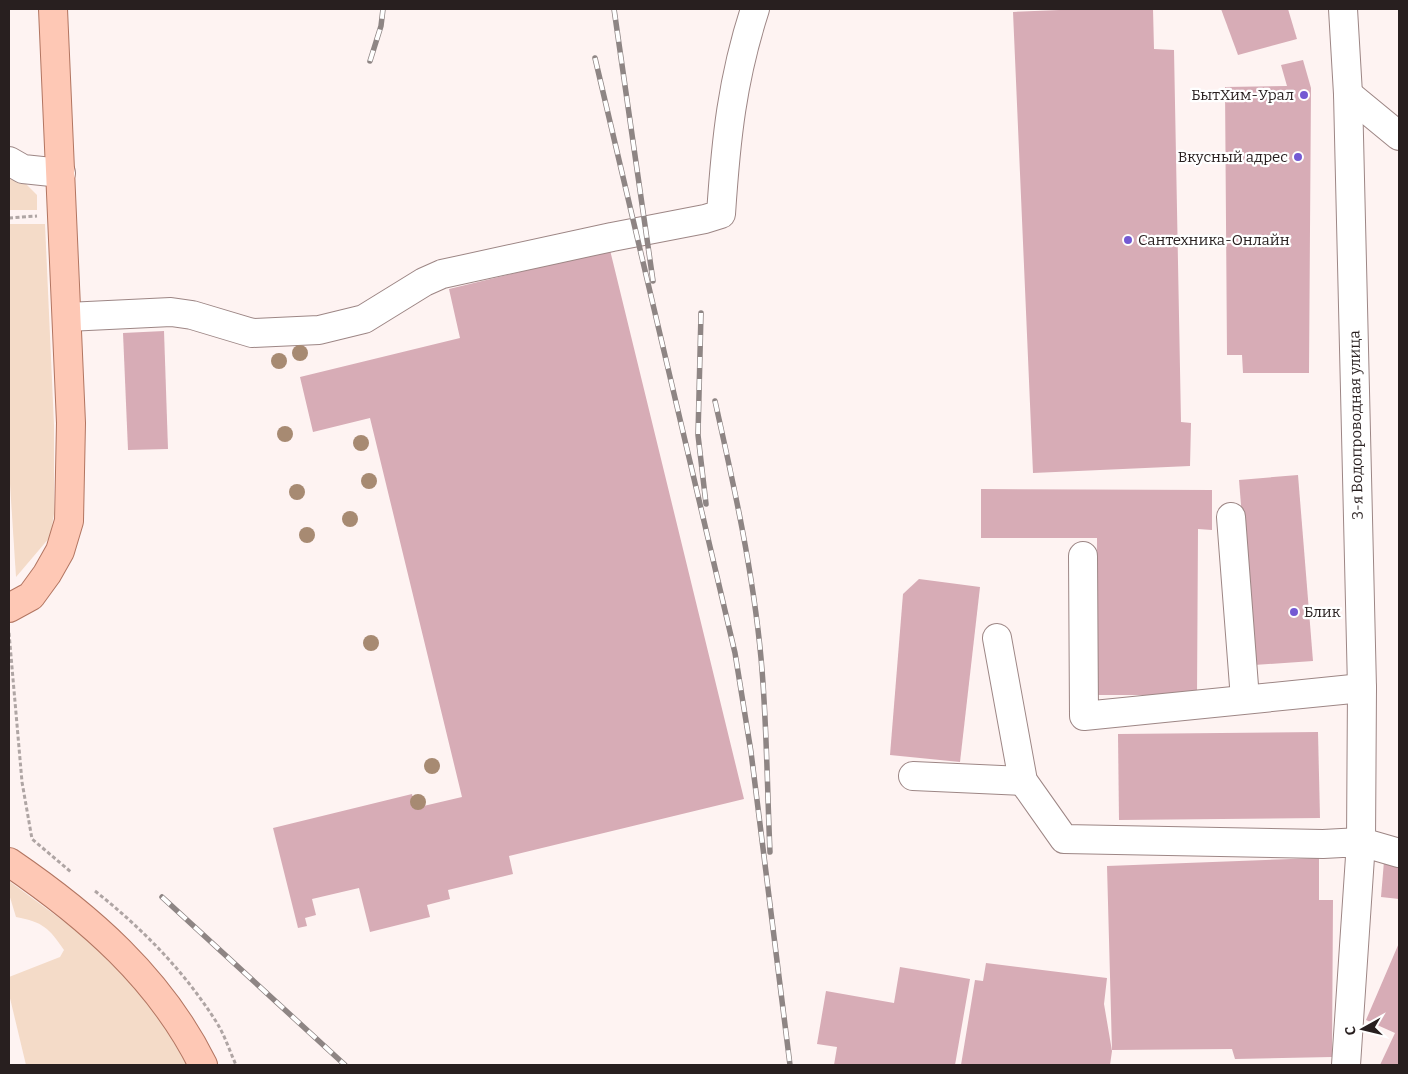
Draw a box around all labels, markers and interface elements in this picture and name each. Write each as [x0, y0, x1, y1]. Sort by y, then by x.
place label: БытХим-Урал [1191, 86, 1294, 104]
marker: БытХим-Урал [1298, 89, 1310, 101]
place label: Вкусный адрес [1178, 148, 1288, 166]
marker: Вкусный адрес [1292, 151, 1304, 163]
place label: Сантехника-Онлайн [1138, 231, 1290, 249]
marker: Сантехника-Онлайн [1122, 234, 1134, 246]
street label: 3-я Водопроводная улица [1345, 330, 1367, 520]
place label: Блик [1304, 603, 1341, 621]
marker: Блик [1288, 606, 1300, 618]
north arrow [1338, 1004, 1388, 1054]
text: С [1342, 1025, 1360, 1036]

